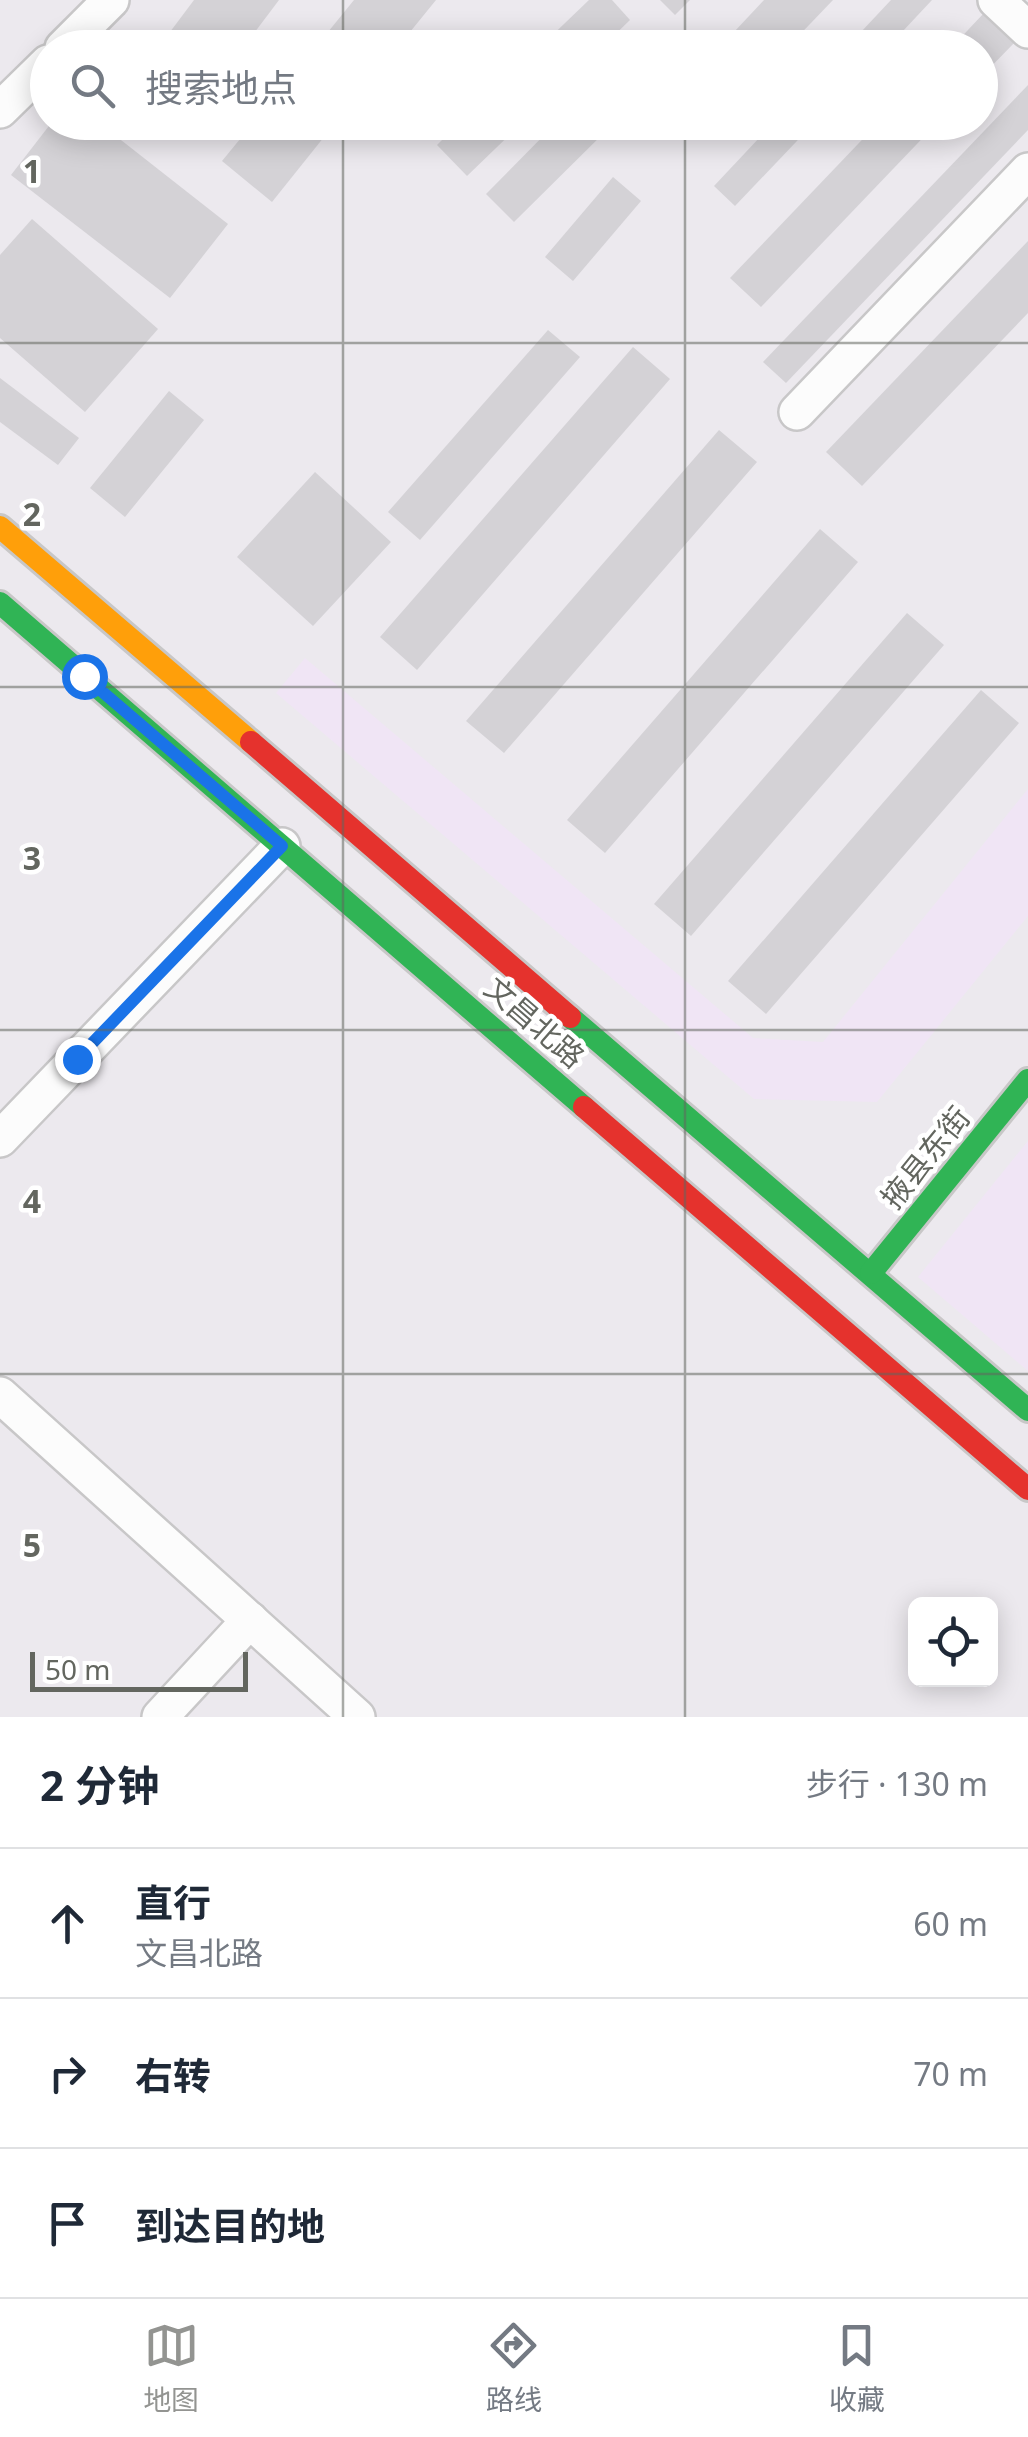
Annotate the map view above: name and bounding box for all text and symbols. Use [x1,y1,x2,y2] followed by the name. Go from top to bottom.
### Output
[30,30,998,140] search box
[65,58,120,113] icon: search
[145,61,297,113] text: 搜索地点
[23,149,41,192] text: 1
[23,492,41,535] text: 2
[62,654,108,700] route start
[23,836,41,879] text: 3
[476,967,594,1077] street label: 文昌北路
[55,1037,101,1083] route end
[871,1098,979,1217] street label: 掖县东街
[23,1179,41,1222] text: 4
[23,1523,41,1566] text: 5
[908,1597,998,1687] map controls
[908,1597,998,1687] button: locate
[30,1647,248,1692] scale bar
[45,1650,111,1688] text: 50 m
[40,1756,159,1813] text: 2 分钟
[806,1762,988,1805] text: 步行 · 130 m
[135,1876,211,1928] text: 直行
[40,1896,95,1951] icon: ahead
[913,1902,988,1945] text: 60 m
[135,1931,263,1974] text: 文昌北路
[40,2046,95,2101] icon: right
[135,2049,211,2101] text: 右转
[913,2052,988,2095] text: 70 m
[40,2196,95,2251] icon: arrive
[135,2199,325,2251] text: 到达目的地
[143,2318,199,2418] tab: 地图
[486,2318,542,2418] tab: 路线
[829,2318,885,2418] tab: 收藏

